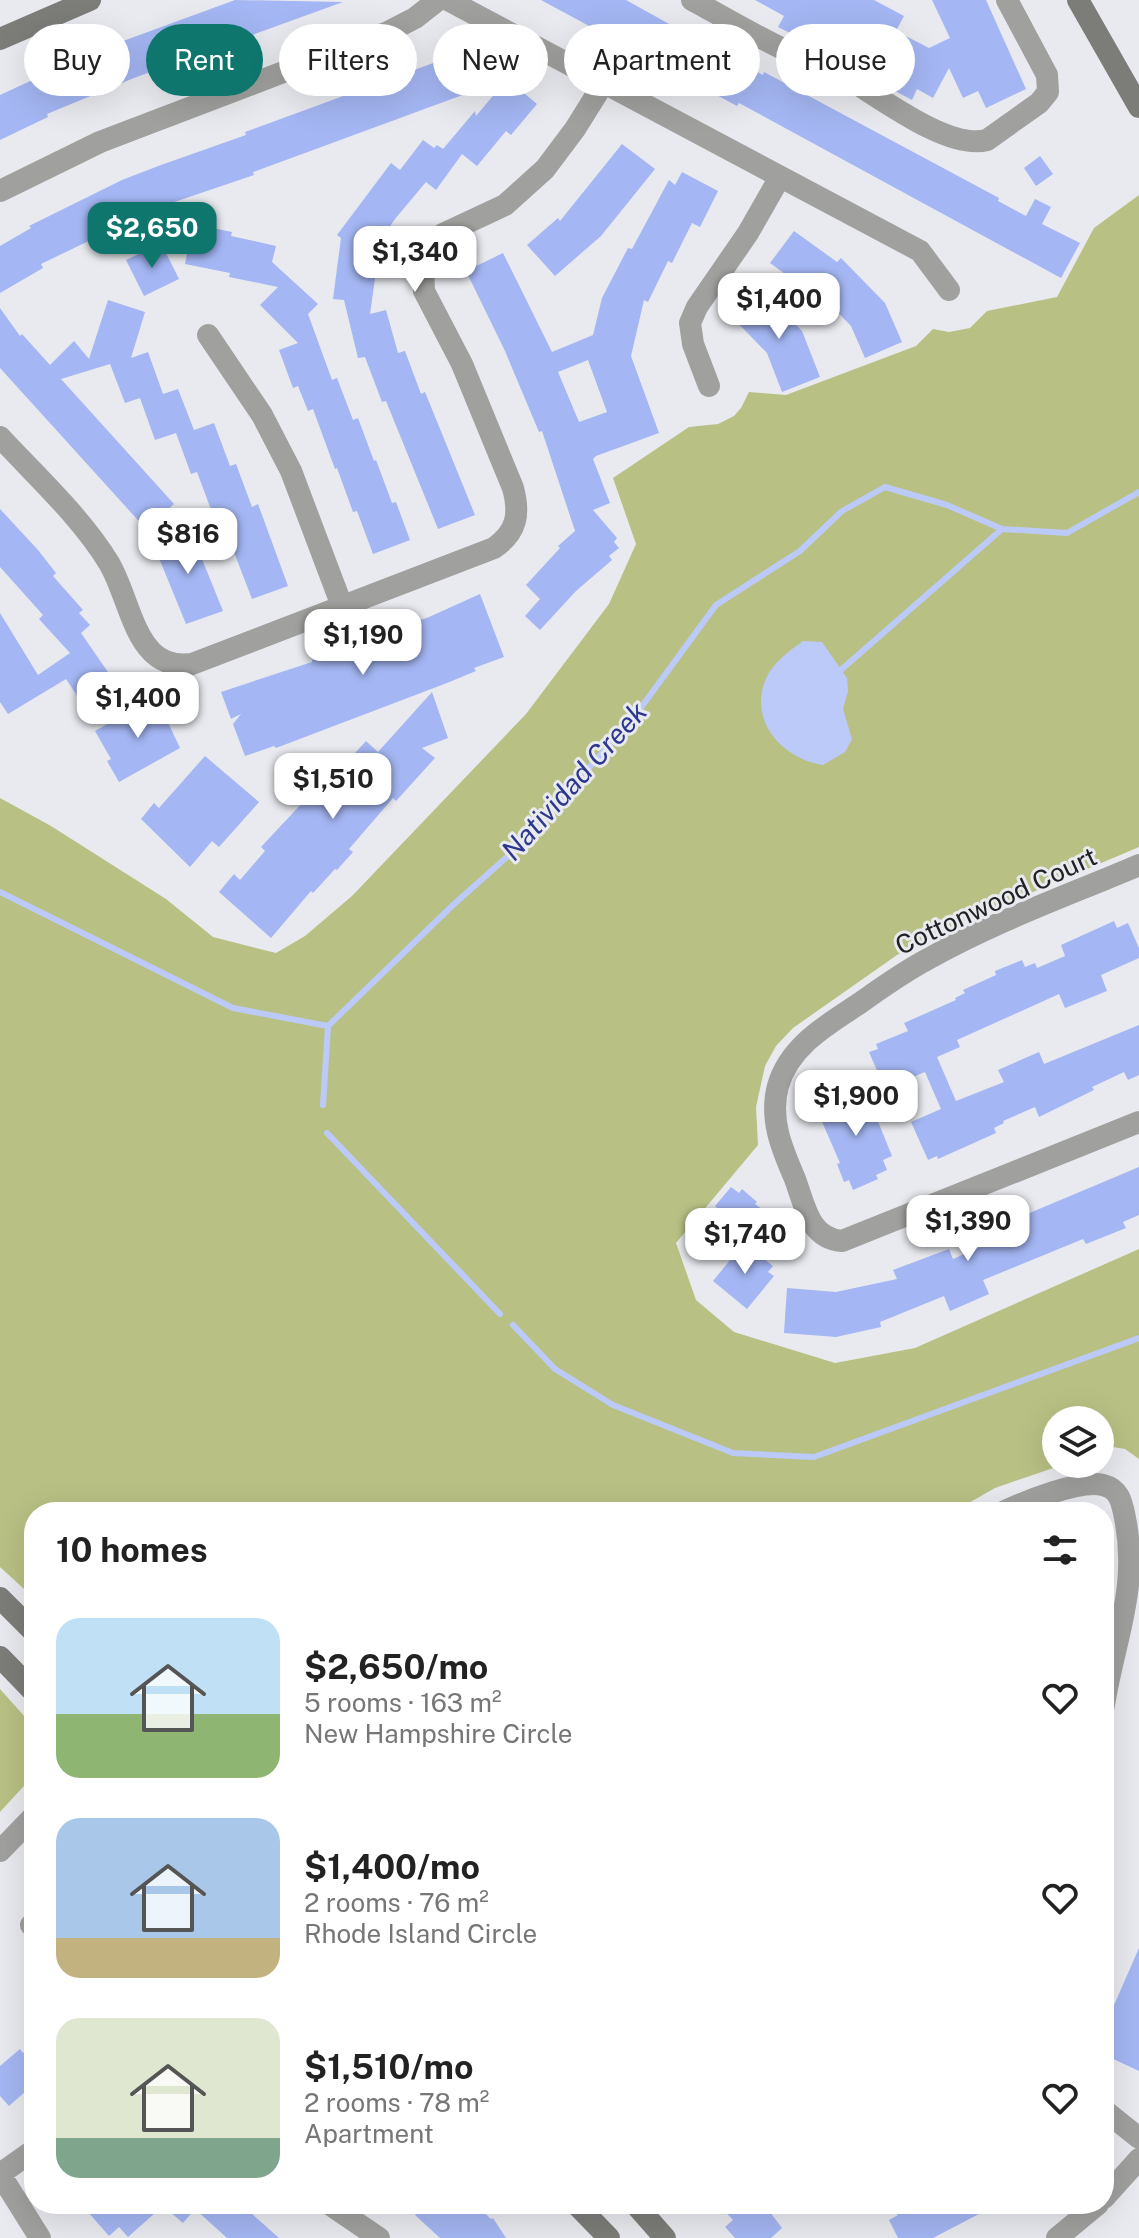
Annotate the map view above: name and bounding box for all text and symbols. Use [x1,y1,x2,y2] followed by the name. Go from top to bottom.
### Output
[24,24,130,96] chip: Buy
[146,24,263,96] chip: Rent
[279,24,417,96] chip: Filters
[433,24,548,96] chip: New
[564,24,760,96] chip: Apartment
[776,24,915,96] chip: House
[87,202,217,270] pin: $2,650
[106,212,198,243] text: $2,650
[350,226,480,294] pin: $1,340
[371,236,459,267] text: $1,340
[714,273,844,341] pin: $1,400
[736,283,822,314] text: $1,400
[141,508,235,576] pin: $816
[156,518,220,549] text: $816
[298,609,428,677] pin: $1,190
[323,619,403,650] text: $1,190
[73,672,203,740] pin: $1,400
[95,682,181,713] text: $1,400
[494,695,653,866] water label: Natividad Creek
[268,753,398,821] pin: $1,510
[292,763,374,794] text: $1,510
[890,840,1101,961] street label: Cottonwood Court
[791,1070,921,1138] pin: $1,900
[813,1080,899,1111] text: $1,900
[903,1195,1033,1263] pin: $1,390
[924,1205,1012,1236] text: $1,390
[680,1208,810,1276] pin: $1,740
[703,1218,787,1249] text: $1,740
[1042,1406,1114,1478] map controls
[1042,1406,1114,1478] button: layers
[1038,1528,1082,1572] icon: filters
[56,1530,208,1570] text: 10 homes
[304,1647,488,1687] text: $2,650/mo
[120,1650,216,1746] icon: home
[1038,1676,1082,1720] icon: heart
[304,1687,502,1718] text: 5 rooms · 163 m²
[304,1718,573,1749] text: New Hampshire Circle
[304,1847,480,1887] text: $1,400/mo
[120,1850,216,1946] icon: home
[1038,1876,1082,1920] icon: heart
[304,1887,489,1918] text: 2 rooms · 76 m²
[304,1918,537,1949] text: Rhode Island Circle
[304,2047,474,2087] text: $1,510/mo
[120,2050,216,2146] icon: home
[1038,2076,1082,2120] icon: heart
[304,2087,489,2118] text: 2 rooms · 78 m²
[304,2118,434,2149] text: Apartment

